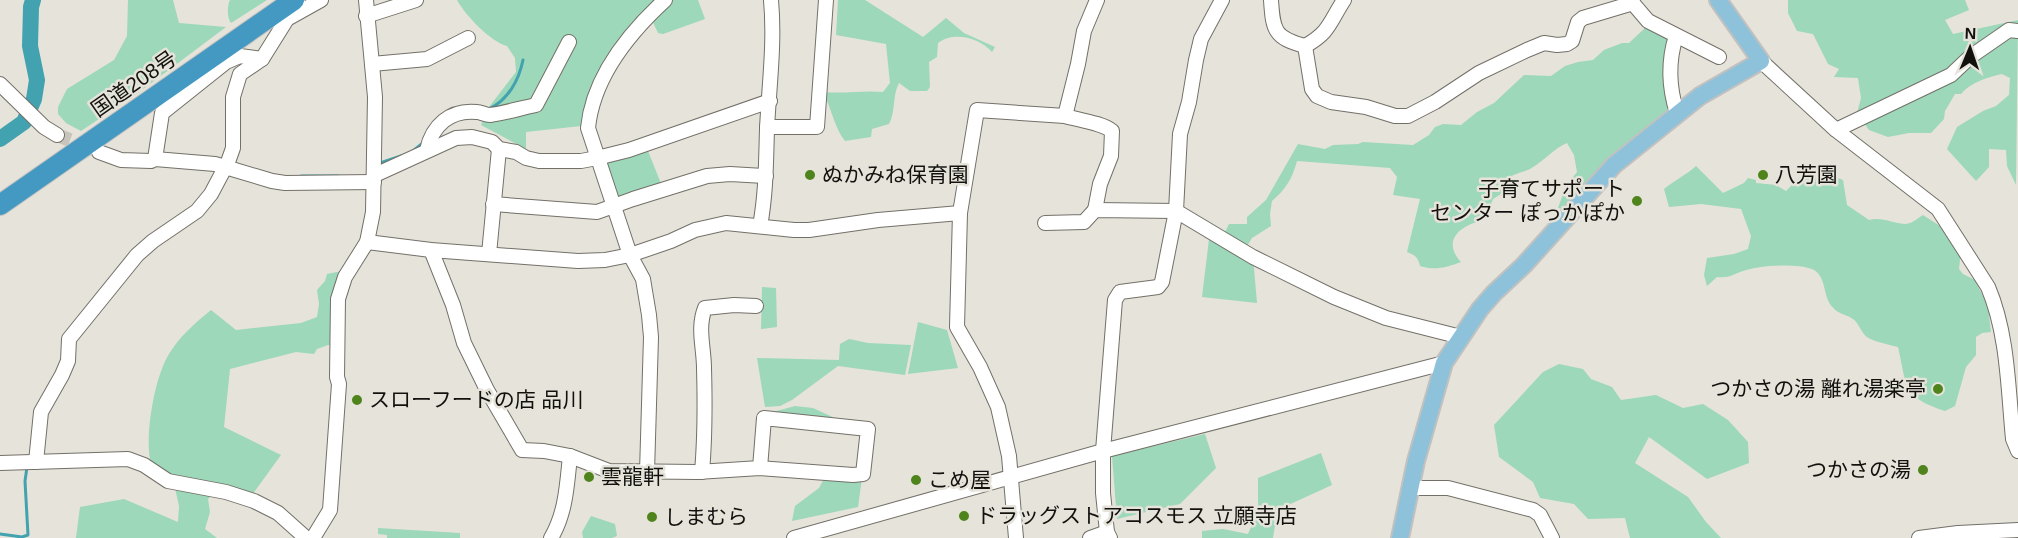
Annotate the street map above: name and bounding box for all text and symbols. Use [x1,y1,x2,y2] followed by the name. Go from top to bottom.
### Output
[1940,18,2000,78] north arrow
[1964,25,1977,42] text: N
[87,46,180,121] street label: 国道208号
[822,163,969,186] place label: ぬかみね保育園
[1775,163,1838,186] place label: 八芳園
[803,168,817,182] marker: ぬかみね保育園
[1756,168,1770,182] marker: 八芳園
[1430,177,1625,224] place label: 子育てサポート センター ぽっかぽか
[1630,194,1644,208] marker: 子育てサポート センター ぽっかぽか
[1710,377,1926,400] place label: つかさの湯 離れ湯楽亭
[1931,382,1945,396] marker: つかさの湯 離れ湯楽亭
[369,388,584,411] place label: スローフードの店 品川
[350,393,364,407] marker: スローフードの店 品川
[1806,458,1911,481] place label: つかさの湯
[1916,463,1930,477] marker: つかさの湯
[601,465,664,488] place label: 雲龍軒
[928,468,991,491] place label: こめ屋
[582,470,596,484] marker: 雲龍軒
[909,473,923,487] marker: こめ屋
[976,504,1297,527] place label: ドラッグストアコスモス 立願寺店
[664,505,748,528] place label: しまむら
[957,509,971,523] marker: ドラッグストアコスモス 立願寺店
[645,510,659,524] marker: しまむら

